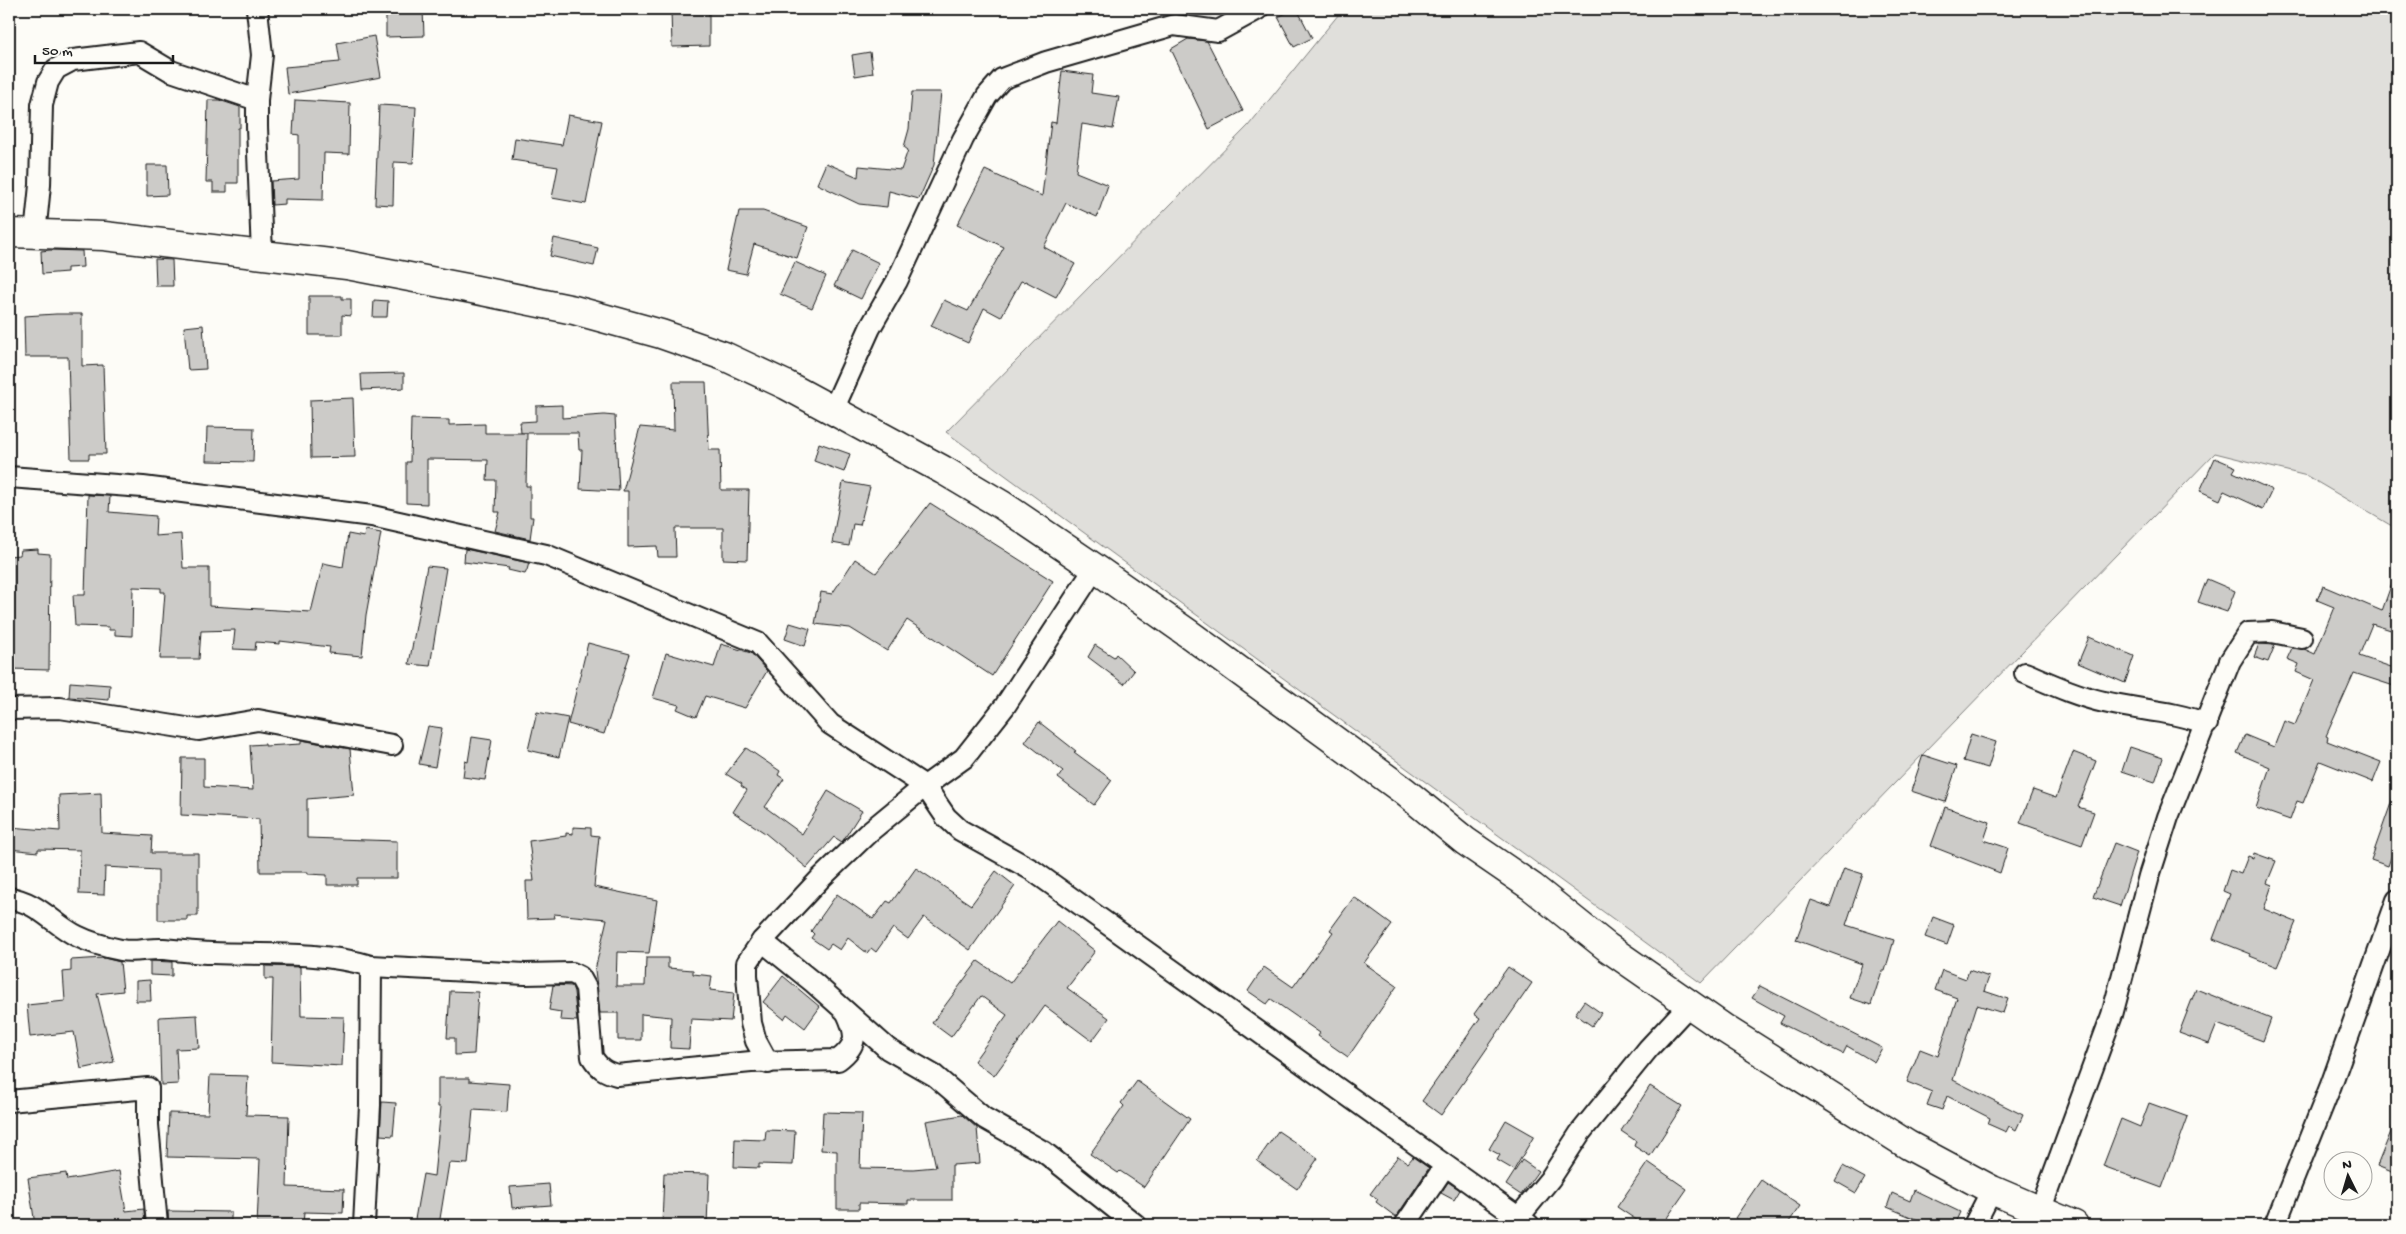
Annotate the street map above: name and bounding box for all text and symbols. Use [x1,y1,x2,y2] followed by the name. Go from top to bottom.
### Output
[35,32,172,64] scale bar
[42,43,73,61] text: 50 m
[2324,1152,2374,1202] north arrow
[2342,1157,2352,1174] text: N

